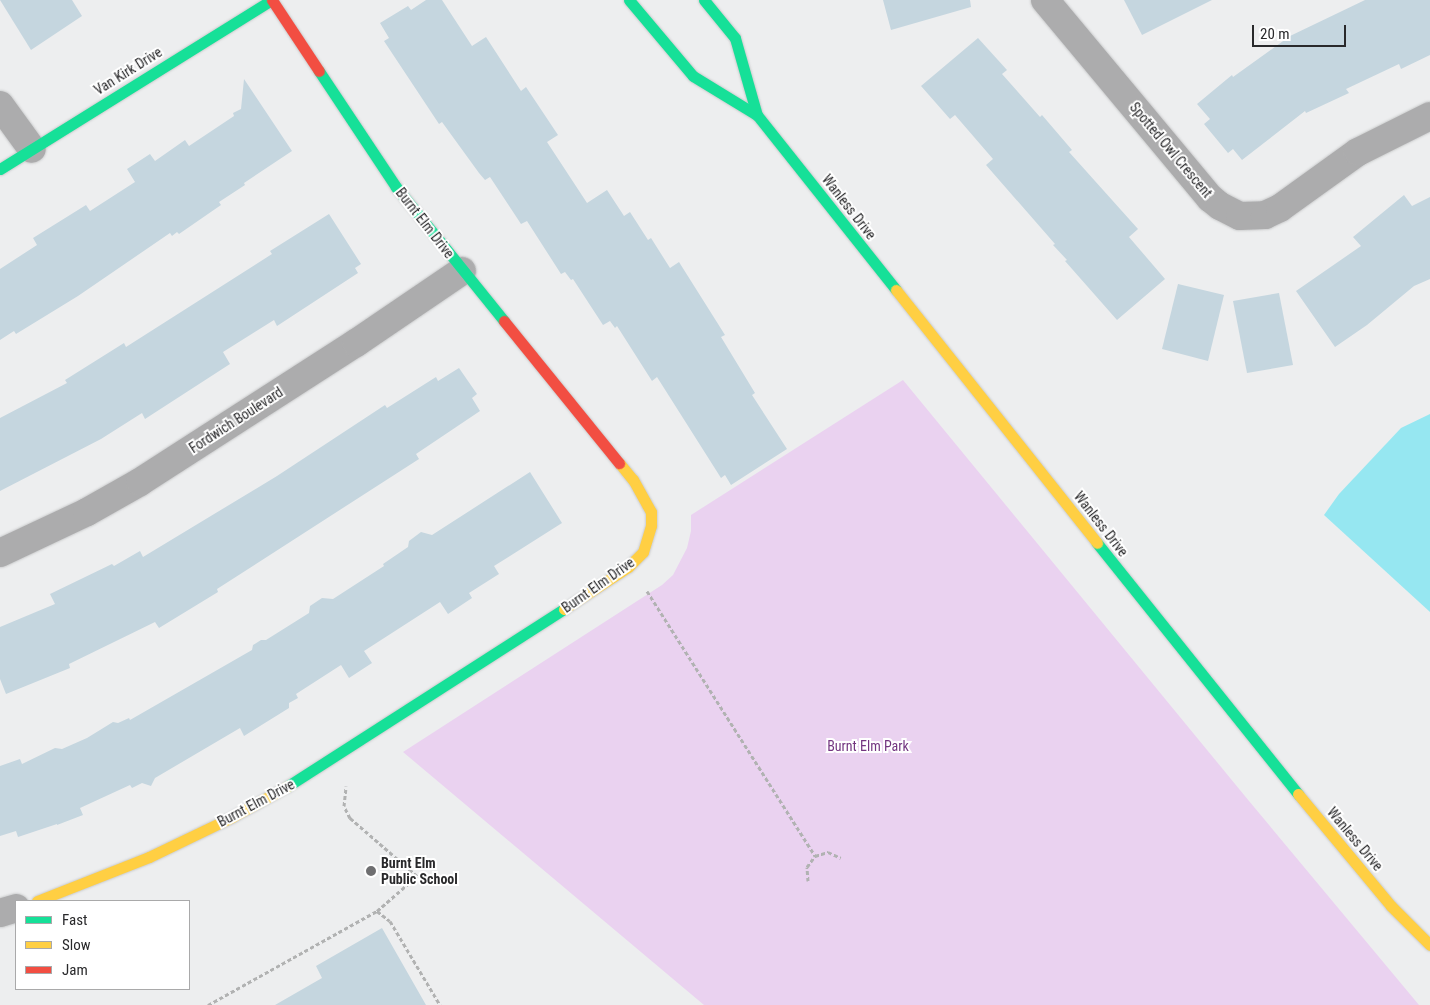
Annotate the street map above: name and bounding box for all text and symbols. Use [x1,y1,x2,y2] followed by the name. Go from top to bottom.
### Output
[1255,15,1349,47] scale bar
[1260,25,1290,43] text: 20 m
[91,44,165,98] street label: Van Kirk Drive
[1126,99,1216,201] street label: Spotted Owl Crescent
[818,171,880,243] street label: Wanless Drive
[392,184,458,262] street label: Burnt Elm Drive
[186,383,286,457] street label: Fordwich Boulevard
[1070,488,1132,560] street label: Wanless Drive
[559,554,637,616] street label: Burnt Elm Drive
[827,738,909,754] park label: Burnt Elm Park
[215,776,297,830] street label: Burnt Elm Drive
[1324,804,1386,874] street label: Wanless Drive
[381,855,458,888] place label: Burnt Elm Public School
[365,865,377,877] marker: Burnt Elm Public School
[15,900,190,990] legend
[62,911,87,929] text: Fast
[62,936,91,954] text: Slow
[62,961,88,979] text: Jam

